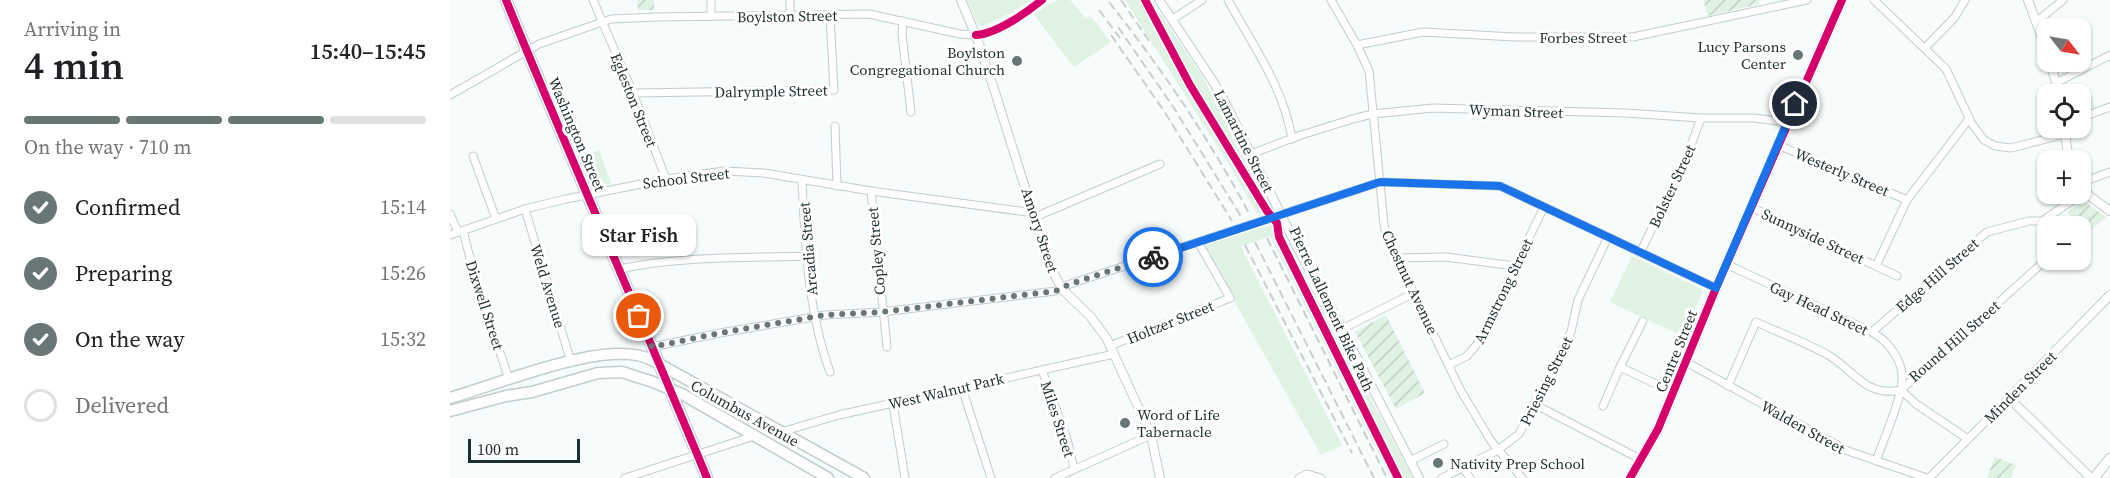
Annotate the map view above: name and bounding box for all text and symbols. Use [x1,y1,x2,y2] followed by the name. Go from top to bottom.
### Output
[737,5,837,27] street label: Boylston Street
[24,15,121,43] text: Arriving in
[2037,18,2091,72] north arrow
[2037,18,2091,270] map controls
[1539,27,1627,48] street label: Forbes Street
[310,36,426,66] text: 15:40–15:45
[1697,36,1787,74] place label: Lucy Parsons Center
[24,39,124,92] text: 4 min
[850,42,1005,80] place label: Boylston Congregational Church
[1791,48,1805,62] marker: Lucy Parsons Center
[606,50,662,150] street label: Egleston Street
[1010,54,1024,68] marker: Boylston Congregational Church
[543,74,611,194] street label: Washington Street
[1769,78,1820,129] pin
[714,80,828,102] street label: Dalrymple Street
[2037,84,2091,138] button: locate
[1209,86,1279,196] street label: Lamartine Street
[1778,87,1811,120] icon: home
[1469,99,1563,123] street label: Wyman Street
[24,133,191,161] text: On the way · 710 m
[1644,141,1701,231] street label: Bolster Street
[1792,143,1892,201] street label: Westerly Street
[2037,150,2091,204] button: +
[642,162,731,194] street label: School Street
[1016,185,1064,275] street label: Amory Street
[24,191,57,224] icon: check
[75,192,180,222] text: Confirmed
[380,193,426,221] text: 15:14
[793,201,823,297] street label: Arcadia Street
[1758,203,1868,269] street label: Sunnyside Street
[862,206,890,296] street label: Copley Street
[582,214,696,256] callout: Star Fish
[2037,216,2091,270] button: −
[600,221,678,249] text: Star Fish
[1284,223,1380,395] street label: Pierre Lallement Bike Path
[1377,226,1444,338] street label: Chestnut Avenue
[1123,227,1183,287] courier
[1891,233,1983,317] street label: Edge Hill Street
[1468,235,1538,347] street label: Armstrong Street
[1137,241,1170,274] icon: bike
[525,242,571,331] street label: Weld Avenue
[24,257,57,290] icon: check
[75,258,172,288] text: Preparing
[461,258,509,353] street label: Dixwell Street
[380,259,426,287] text: 15:26
[1766,276,1872,340] street label: Gay Head Street
[613,290,664,341] pin
[1123,295,1217,349] street label: Holtzer Street
[1904,295,2004,387] street label: Round Hill Street
[622,299,655,332] icon: bag
[1650,307,1702,395] street label: Centre Street
[24,323,57,356] icon: check
[75,324,184,354] text: On the way
[380,325,426,353] text: 15:32
[1515,333,1577,429] street label: Priesing Street
[1979,346,2061,428] street label: Minden Street
[886,367,1007,414] street label: West Walnut Park
[687,375,803,452] street label: Columbus Avenue
[1036,378,1080,460] street label: Miles Street
[75,390,169,420] text: Delivered
[1757,395,1849,459] street label: Walden Street
[1137,404,1220,442] place label: Word of Life Tabernacle
[1118,416,1132,430] marker: Word of Life Tabernacle
[468,436,580,464] scale bar
[477,438,519,460] text: 100 m
[1450,453,1585,474] place label: Nativity Prep School
[1431,456,1445,470] marker: Nativity Prep School

